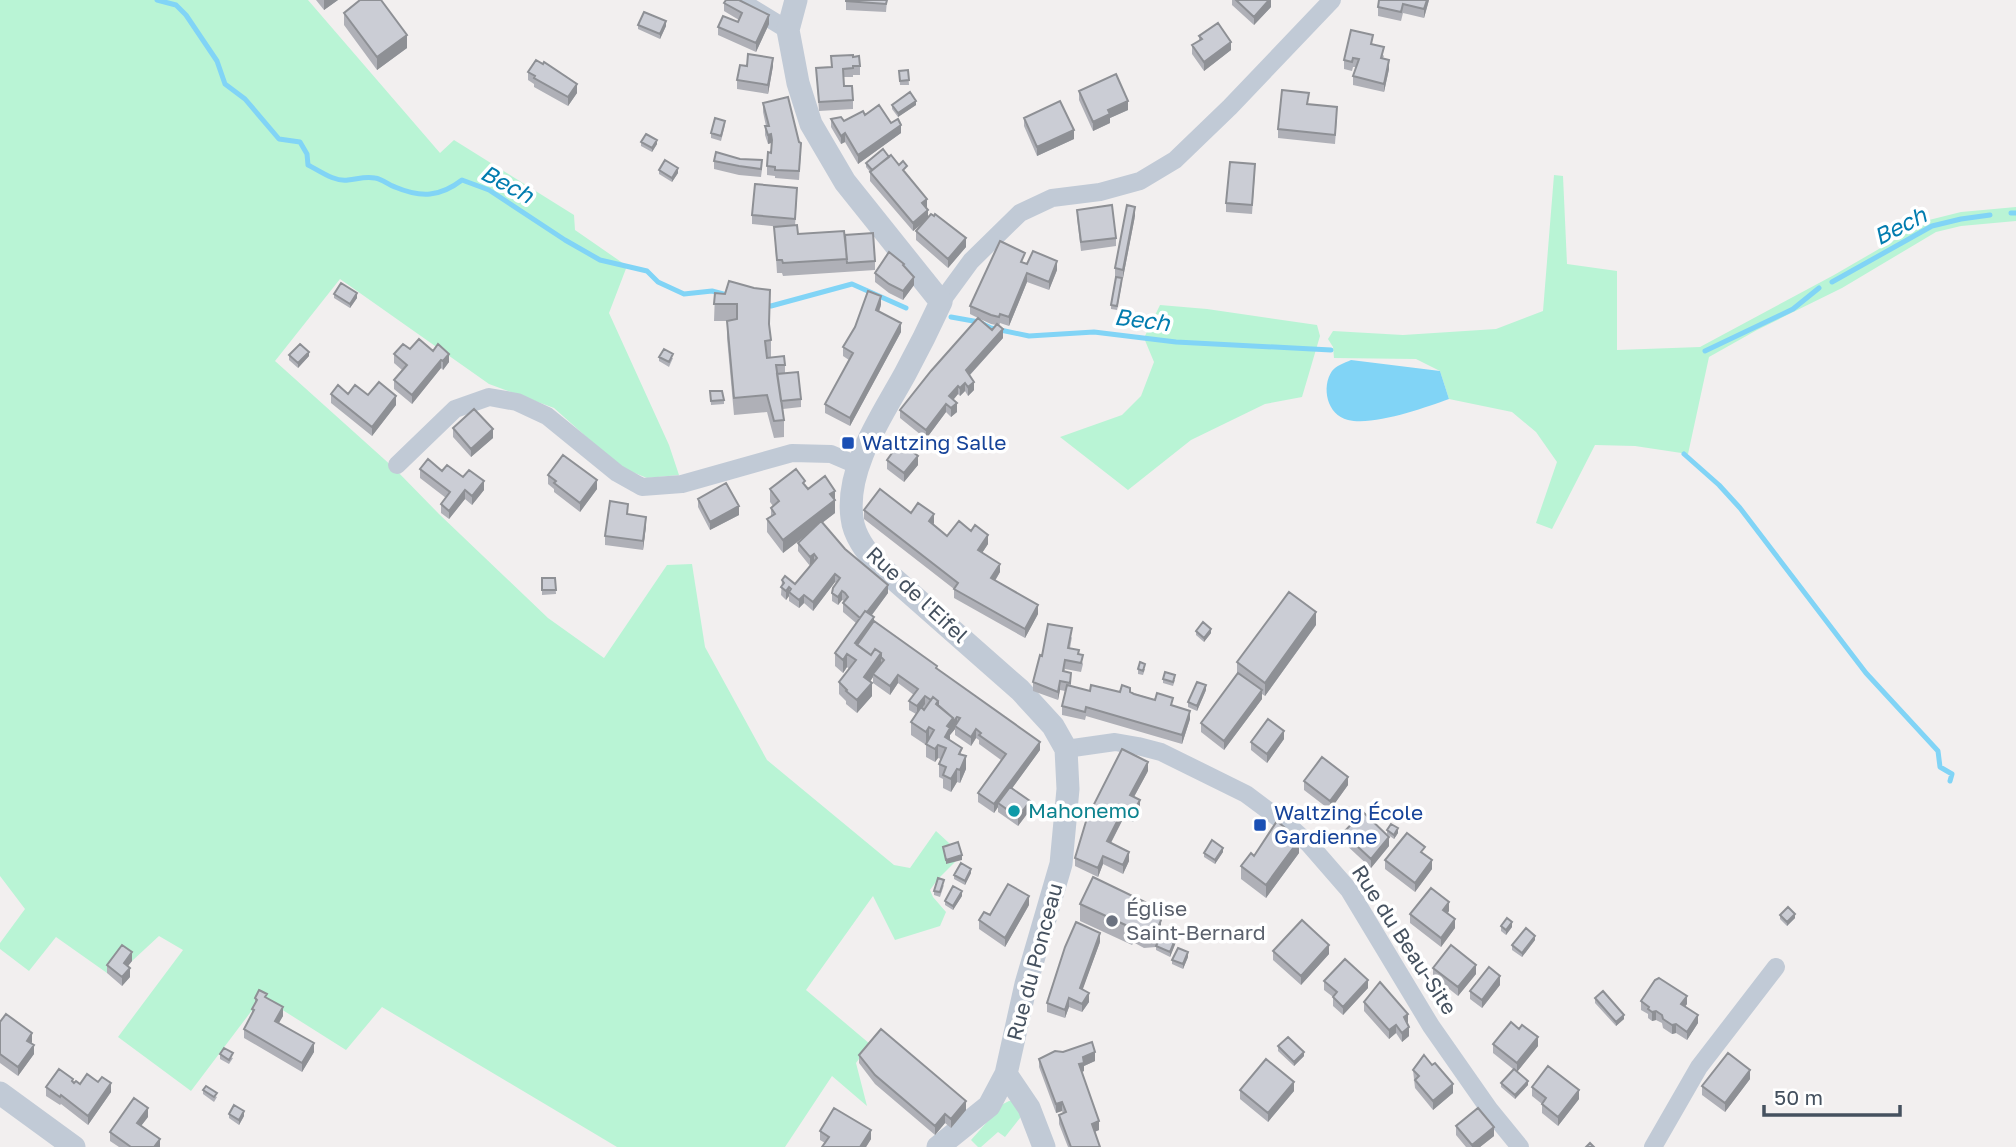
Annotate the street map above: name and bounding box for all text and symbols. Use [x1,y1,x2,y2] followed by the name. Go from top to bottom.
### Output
[476,158,539,209] water label: Bech
[1868,200,1931,250] water label: Bech
[1113,302,1172,336] water label: Bech
[862,429,1006,455] place label: Waltzing Salle
[840,435,856,451] marker: Waltzing Salle
[861,541,974,648] street label: Rue de l'Eifel
[1028,797,1140,823] place label: Mahonemo
[1274,799,1423,849] place label: Waltzing École Gardienne
[1006,803,1022,819] marker: Mahonemo
[1252,817,1268,833] marker: Waltzing École Gardienne
[1347,860,1463,1019] street label: Rue du Beau-Site
[1000,880,1068,1043] street label: Rue du Ponceau
[1126,895,1266,945] place label: Église Saint-Bernard
[1104,913,1120,929] marker: Église Saint-Bernard
[1764,1074,1900,1118] scale bar
[1774,1084,1823,1110] text: 50 m

